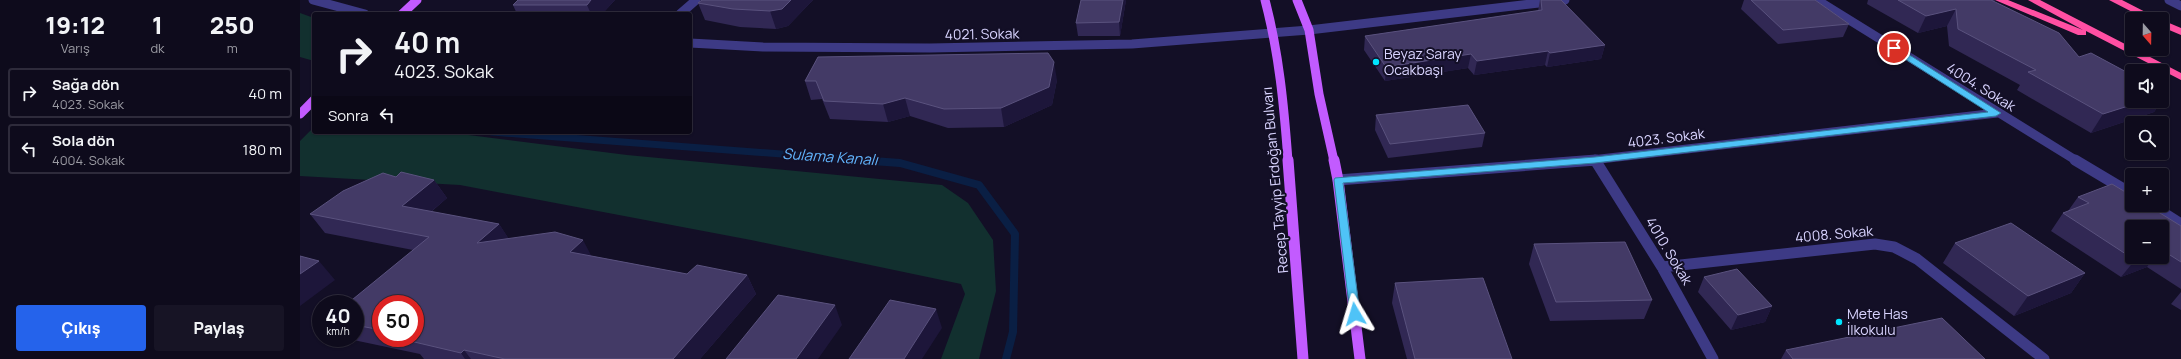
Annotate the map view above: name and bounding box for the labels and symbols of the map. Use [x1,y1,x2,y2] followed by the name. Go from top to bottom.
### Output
[2125,12,2169,56] north arrow
[945,23,1021,44] street label: 4021. Sokak
[1877,31,1911,65] pin
[1384,44,1462,79] place label: Beyaz Saray Ocakbaşı
[1371,57,1381,67] marker: Beyaz Saray Ocakbaşı
[1943,58,2020,116] street label: 4004. Sokak
[1257,86,1292,274] street label: Recep Tayyip Erdoğan Bulvarı
[1626,123,1707,152] street label: 4023. Sokak
[782,143,880,170] water label: Sulama Kanalı
[1642,213,1698,289] street label: 4010. Sokak
[1794,221,1875,246] street label: 4008. Sokak
[1334,293,1376,335] position arrow
[372,295,424,347] speed limit sign: 50
[1847,304,1908,339] place label: Mete Has İlkokulu
[1834,317,1844,327] marker: Mete Has İlkokulu

